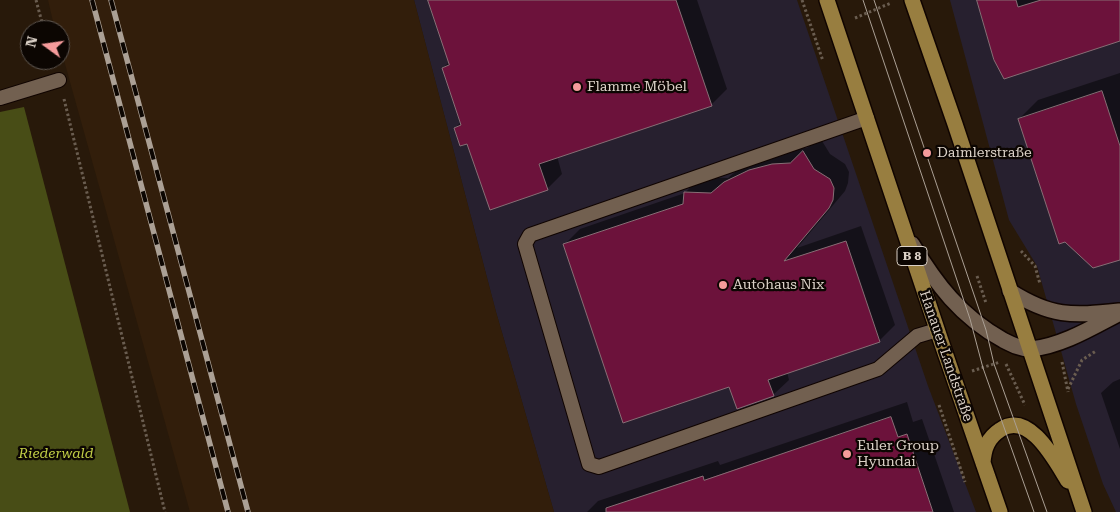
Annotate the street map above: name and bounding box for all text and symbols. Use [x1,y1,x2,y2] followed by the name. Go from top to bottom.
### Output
[20,20,70,70] north arrow
[22,34,40,49] text: N
[587,79,687,95] place label: Flamme Möbel
[571,81,583,93] marker: Flamme Möbel
[937,145,1032,161] place label: Daimlerstraße
[921,147,933,159] marker: Daimlerstraße
[897,247,927,266] road number: B 8
[733,277,824,293] place label: Autohaus Nix
[717,279,729,291] marker: Autohaus Nix
[916,288,976,424] street label: Hanauer Landstraße
[857,438,939,471] place label: Euler Group Hyundai
[18,446,94,462] park label: Riederwald
[841,448,853,460] marker: Euler Group Hyundai

